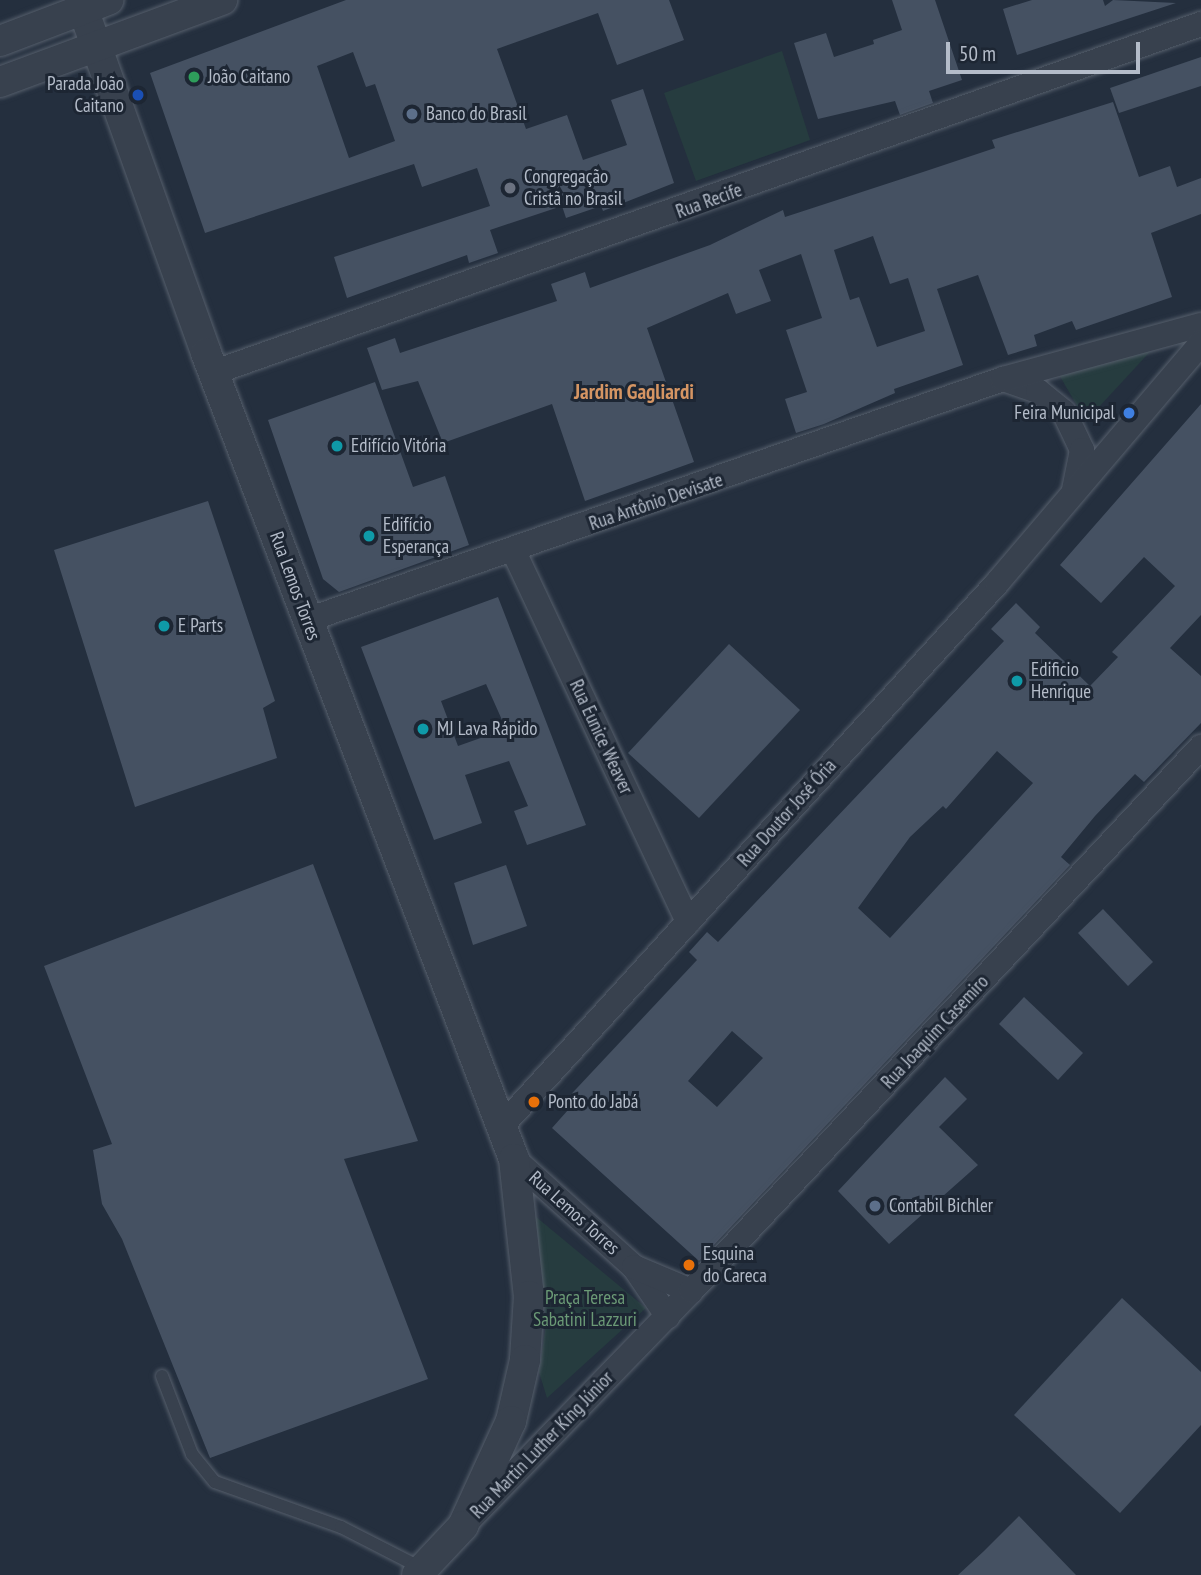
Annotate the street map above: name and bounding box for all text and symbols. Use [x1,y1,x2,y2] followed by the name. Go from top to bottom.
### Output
[949,28,1143,72] scale bar
[959,40,996,67] text: 50 m
[208,66,290,88] place label: João Caitano
[186,69,202,85] marker: João Caitano
[47,73,124,117] place label: Parada João Caitano
[130,87,146,103] marker: Parada João Caitano
[426,103,527,125] place label: Banco do Brasil
[404,106,420,122] marker: Banco do Brasil
[524,166,622,210] place label: Congregação Cristã no Brasil
[673,179,745,223] street label: Rua Recife
[502,180,518,196] marker: Congregação Cristã no Brasil
[574,379,694,405] district label: Jardim Gagliardi
[1014,402,1115,424] place label: Feira Municipal
[1121,405,1137,421] marker: Feira Municipal
[351,435,447,457] place label: Edifício Vitória
[329,438,345,454] marker: Edifício Vitória
[586,468,726,536] street label: Rua Antônio Devisate
[383,514,449,558] place label: Edifício Esperança
[265,528,325,644] street label: Rua Lemos Torres
[361,528,377,544] marker: Edifício Esperança
[178,615,223,637] place label: E Parts
[156,618,172,634] marker: E Parts
[1031,659,1091,703] place label: Edificio Henrique
[1009,673,1025,689] marker: Edificio Henrique
[564,676,638,798] street label: Rua Eunice Weaver
[437,718,537,740] place label: MJ Lava Rápido
[415,721,431,737] marker: MJ Lava Rápido
[733,755,841,871] street label: Rua Doutor José Ória
[877,971,993,1093] street label: Rua Joaquim Casemiro
[548,1091,638,1113] place label: Ponto do Jabá
[526,1094,542,1110] marker: Ponto do Jabá
[524,1166,624,1260] street label: Rua Lemos Torres
[889,1195,993,1217] place label: Contabil Bichler
[867,1198,883,1214] marker: Contabil Bichler
[703,1243,767,1287] place label: Esquina do Careca
[681,1257,697,1273] marker: Esquina do Careca
[533,1287,637,1331] park label: Praça Teresa Sabatini Lazzuri
[466,1367,618,1523] street label: Rua Martin Luther King Júnior

